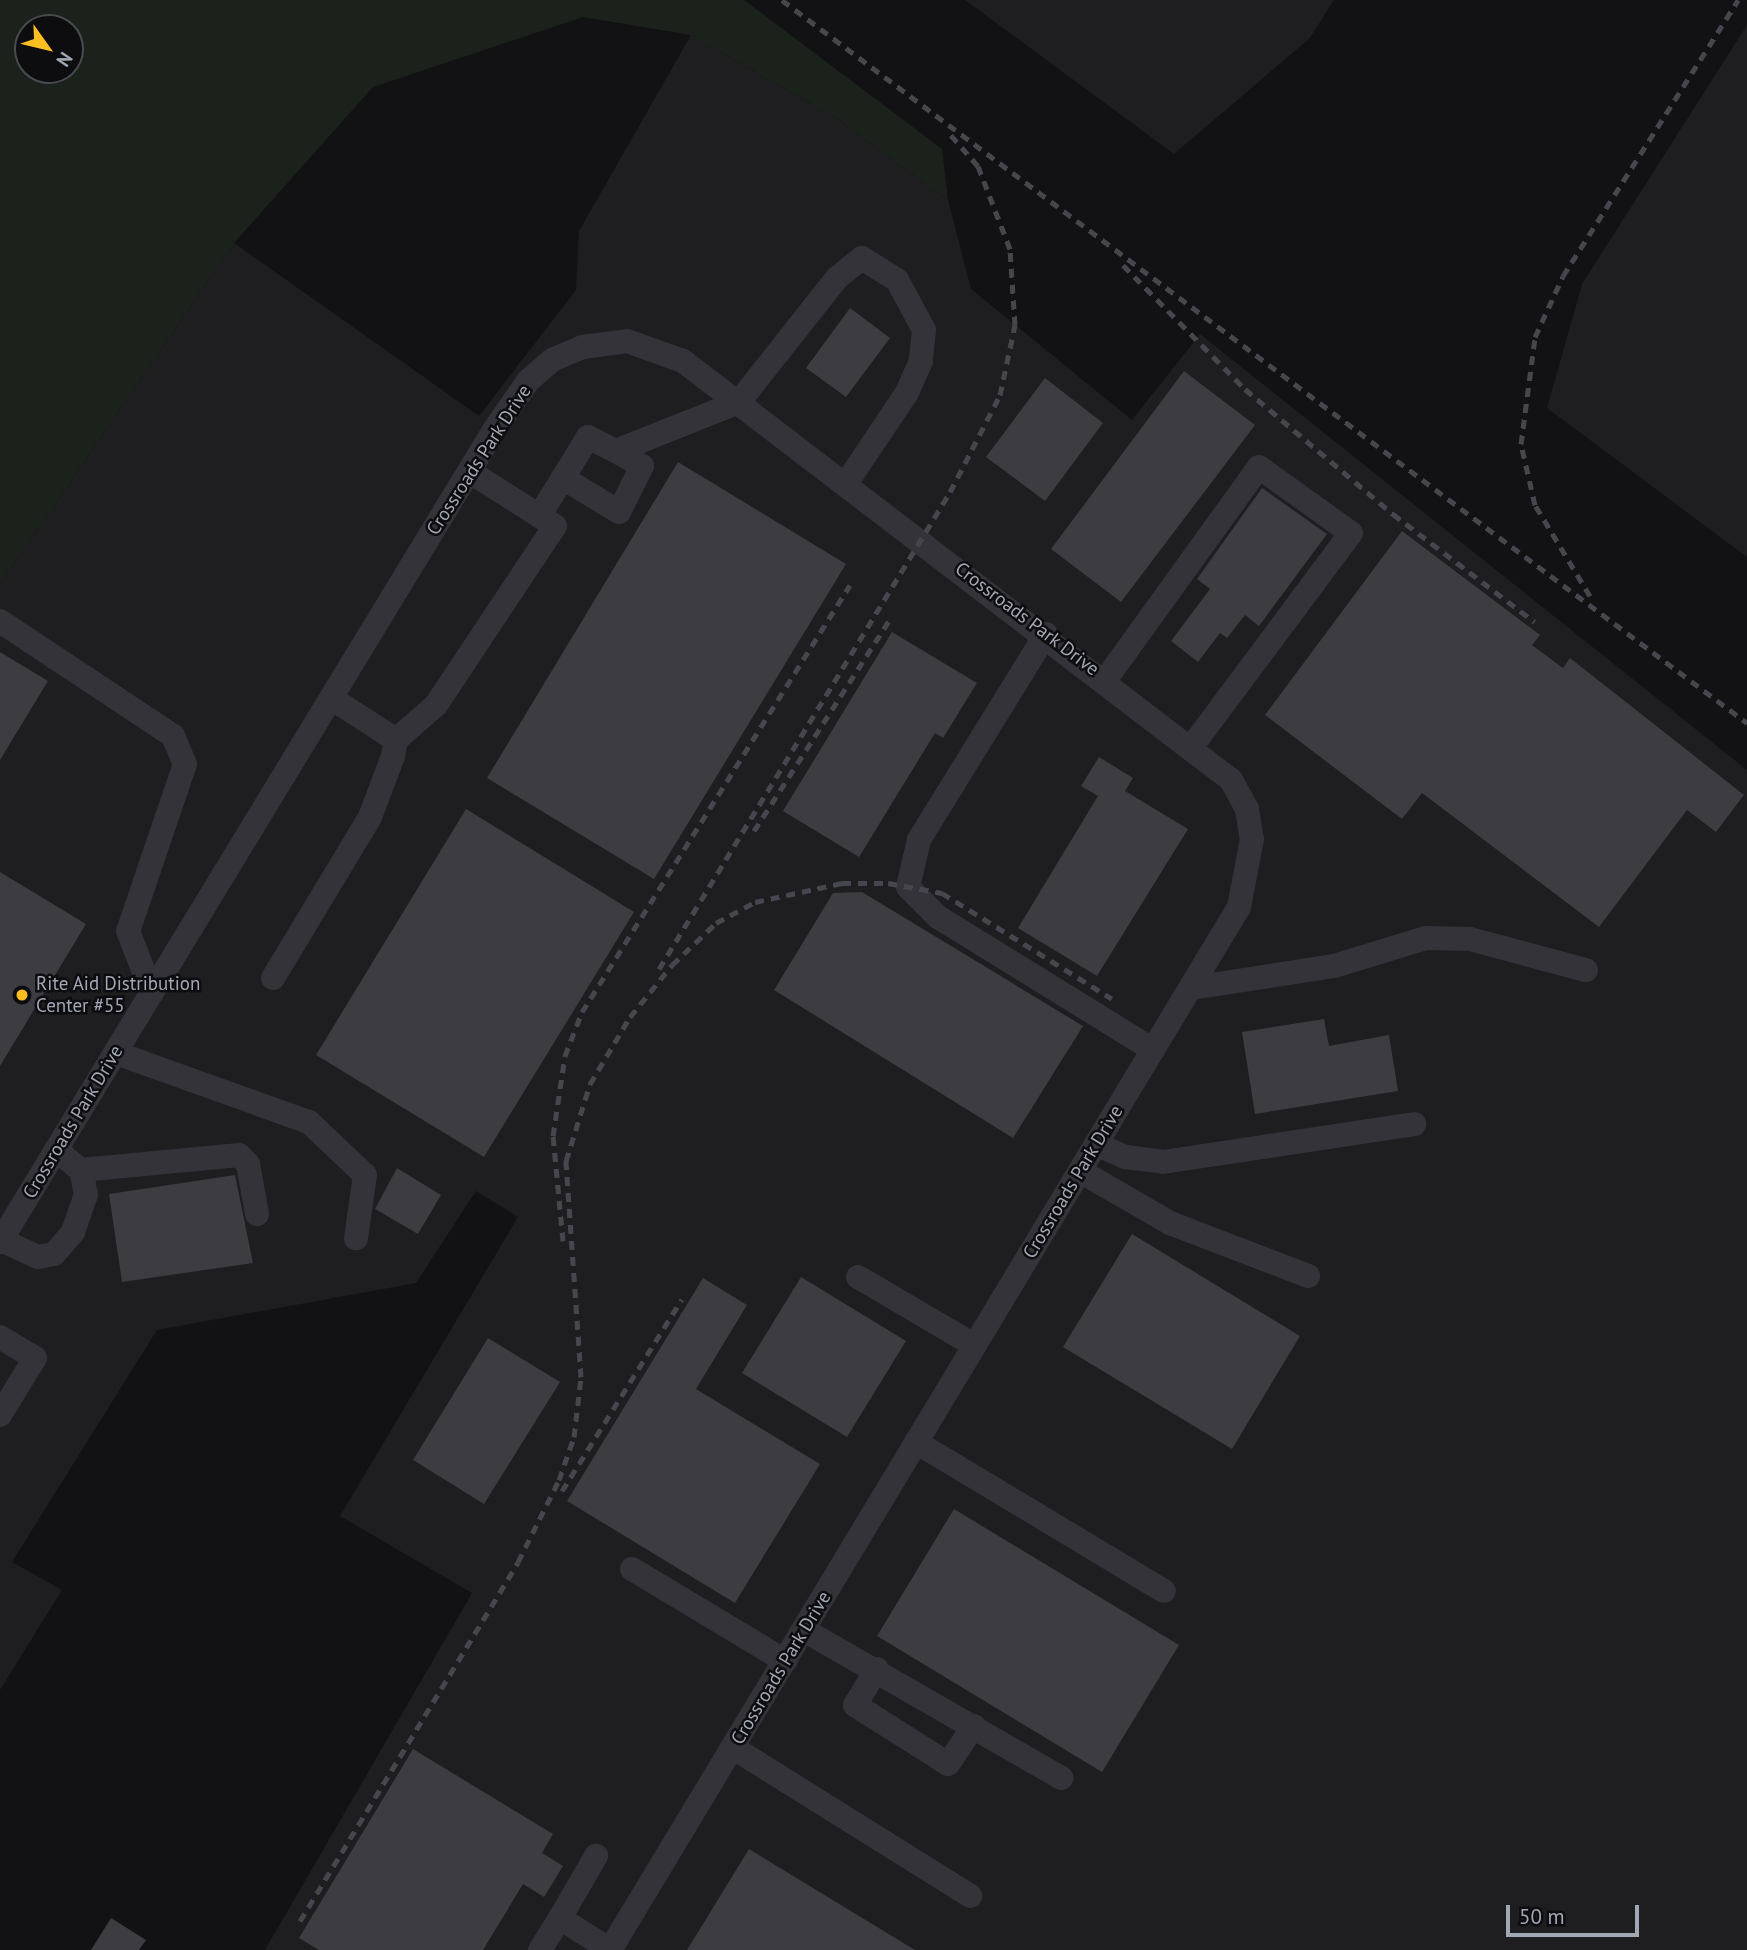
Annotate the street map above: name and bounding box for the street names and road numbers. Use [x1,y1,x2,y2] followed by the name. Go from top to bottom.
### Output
[422,380,536,540] street label: Crossroads Park Drive
[950,557,1104,681] street label: Crossroads Park Drive
[18,1041,128,1203] street label: Crossroads Park Drive
[1018,1101,1128,1263] street label: Crossroads Park Drive
[726,1587,836,1749] street label: Crossroads Park Drive

